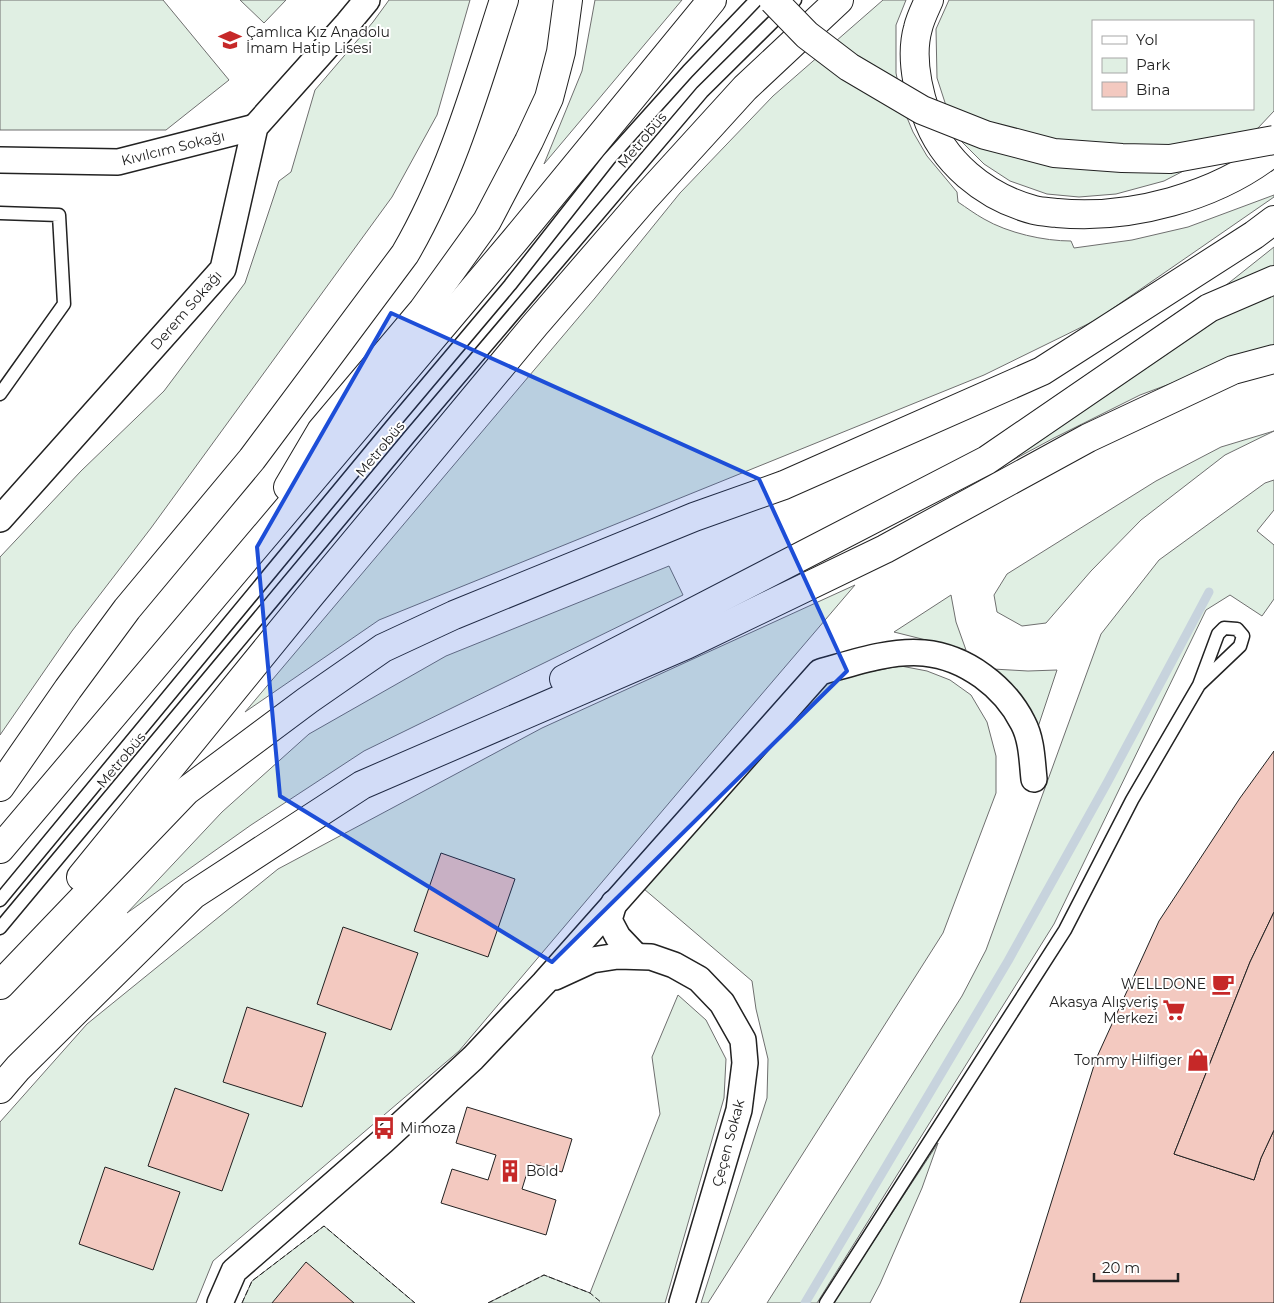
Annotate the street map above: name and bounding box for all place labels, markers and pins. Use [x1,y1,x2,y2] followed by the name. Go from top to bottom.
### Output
[246,23,390,57] place label: Çamlıca Kız Anadolu İmam Hatip Lisesi
[217,27,243,53] school or university icon: Çamlıca Kız Anadolu İmam Hatip Lisesi
[1210,971,1236,997] cafe icon: WELLDONE
[1121,975,1206,993] place label: WELLDONE
[1049,993,1158,1027] place label: Akasya Alışveriş Merkezi
[1161,997,1187,1023] supermarket icon: Akasya Alışveriş Merkezi
[1185,1047,1211,1073] shop icon: Tommy Hilfiger
[1074,1051,1182,1069] place label: Tommy Hilfiger
[371,1115,397,1141] bus stop icon: Mimoza
[400,1119,456,1137] place label: Mimoza
[497,1158,523,1184] building icon: Bold
[526,1162,559,1180] place label: Bold

